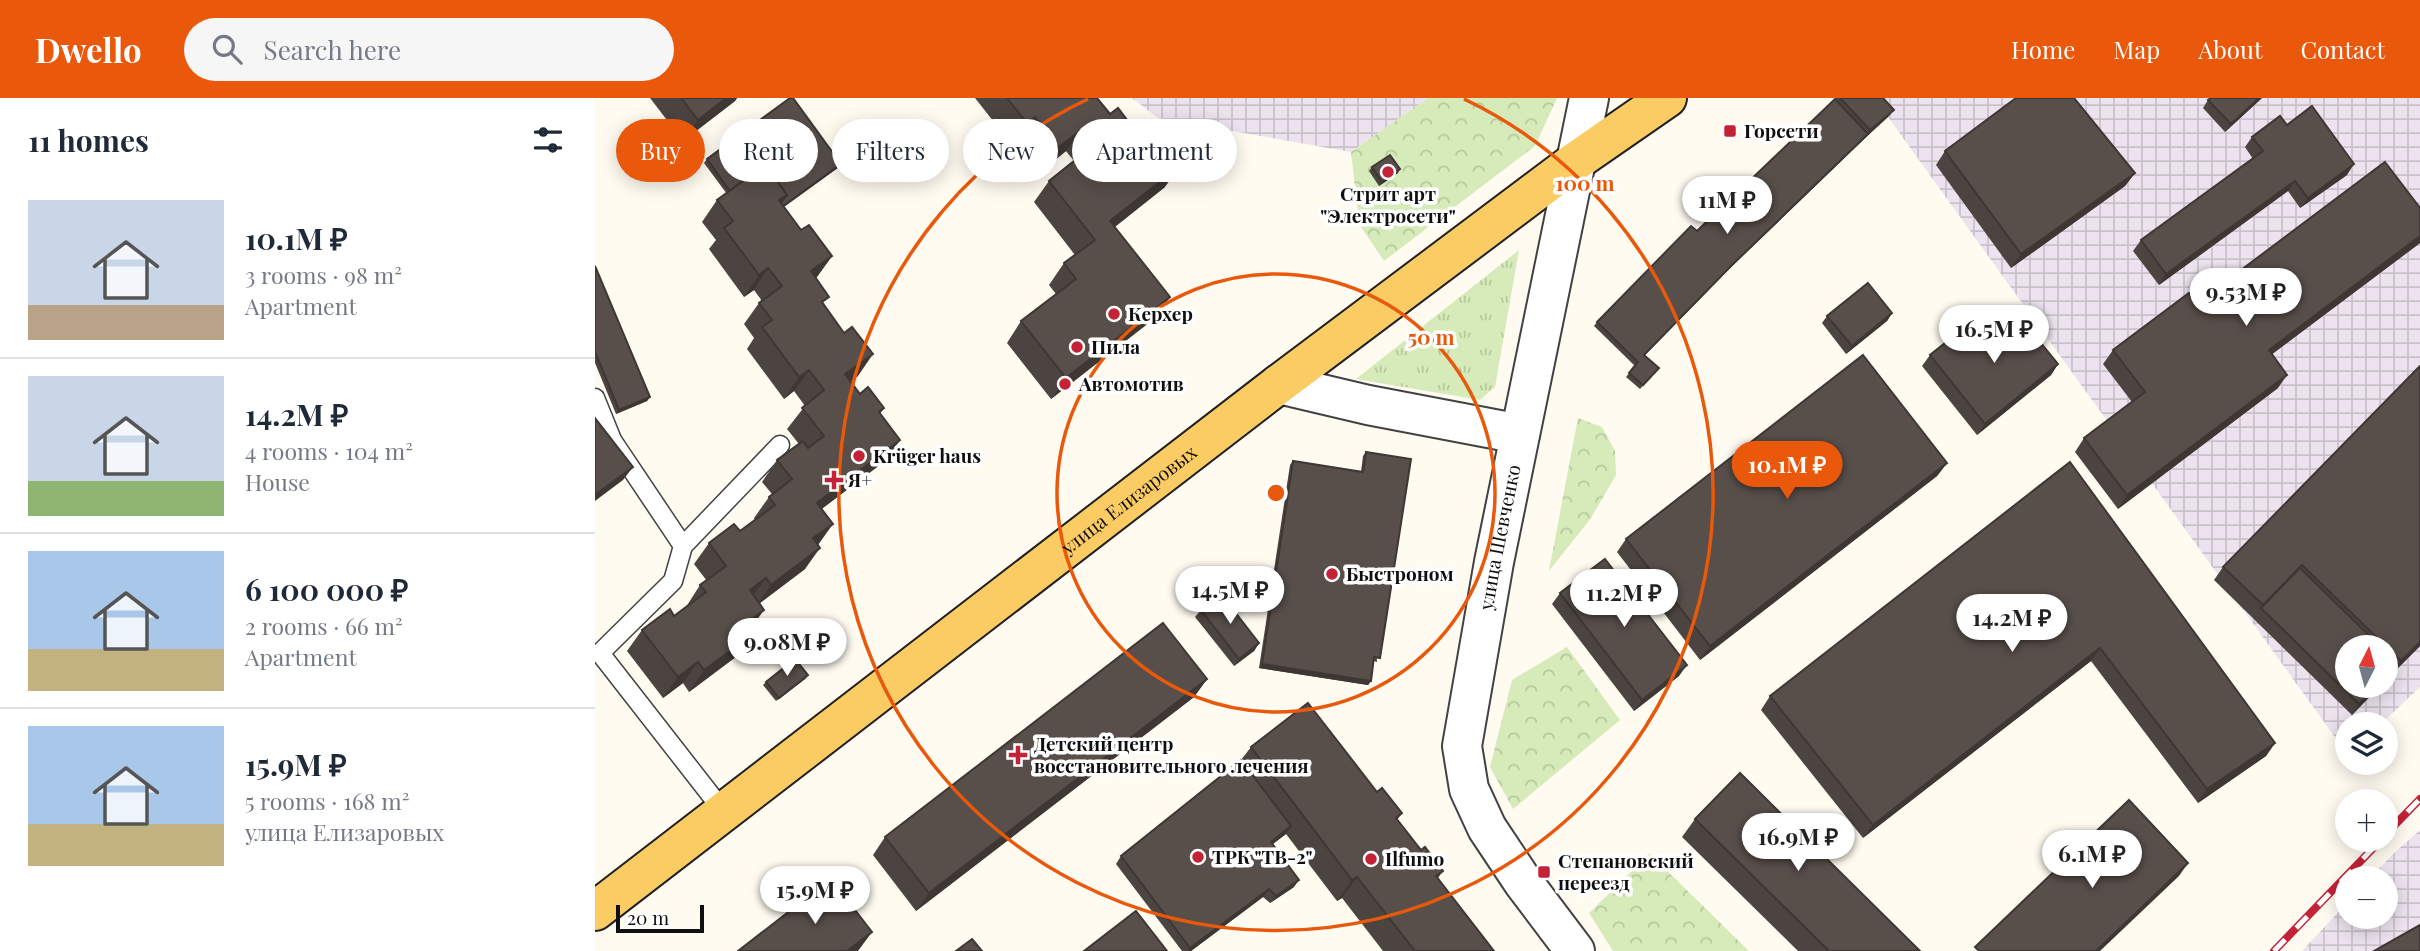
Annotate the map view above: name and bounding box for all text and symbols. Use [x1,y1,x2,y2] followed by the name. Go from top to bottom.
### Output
[184,18,674,81] search box
[35,27,142,71] text: Dwello
[208,30,246,68] icon: search
[264,32,401,67] text: Search here
[2011,33,2075,65] text: Home
[2113,33,2160,65] text: Map
[2198,33,2262,65] text: About
[2300,33,2385,65] text: Contact
[1744,117,1819,143] place label: Горсети
[616,119,705,182] chip: Buy
[719,119,818,182] chip: Rent
[832,119,949,182] chip: Filters
[963,119,1058,182] chip: New
[1072,119,1237,182] chip: Apartment
[28,120,149,160] text: 11 homes
[529,121,567,159] icon: filters
[1722,123,1738,139] marker: Горсети
[1380,164,1396,180] marker: Стрит арт "Электросети"
[1555,168,1615,196] text: 100 m
[1678,176,1776,236] pin: 11M ₽
[1320,180,1456,228] place label: Стрит арт "Электросети"
[1698,183,1756,214] text: 11M ₽
[245,218,348,258] text: 10.1M ₽
[84,228,168,312] icon: home
[245,259,402,290] text: 3 rooms · 98 m²
[2181,268,2311,328] pin: 9.53M ₽
[2206,275,2286,306] text: 9.53M ₽
[245,290,357,321] text: Apartment
[1128,300,1193,326] place label: Керхер
[1106,306,1122,322] marker: Керхер
[1929,306,2059,365] pin: 16.5M ₽
[1955,312,2033,343] text: 16.5M ₽
[1407,322,1455,350] text: 50 m
[1091,333,1140,359] place label: Пила
[1069,339,1085,355] marker: Пила
[1078,370,1184,396] place label: Автомотив
[1057,376,1073,392] marker: Автомотив
[245,394,348,434] text: 14.2M ₽
[84,404,168,488] icon: home
[245,435,413,466] text: 4 rooms · 104 m²
[1054,438,1202,560] street label: улица Елизаровых
[873,442,981,468] place label: Krüger haus
[1722,442,1852,501] pin: 10.1M ₽
[851,448,867,464] marker: Krüger haus
[1748,448,1826,479] text: 10.1M ₽
[1472,462,1526,613] street label: улица Шевченко
[245,466,310,497] text: House
[847,466,872,492] place label: Я+
[826,472,842,488] marker: Я+
[1264,481,1288,505] centre of rings
[1346,560,1454,586] place label: Быстроном
[1165,566,1295,626] pin: 14.5M ₽
[1324,566,1340,582] marker: Быстроном
[245,569,409,609] text: 6 100 000 ₽
[1559,570,1689,629] pin: 11.2M ₽
[1191,573,1269,604] text: 14.5M ₽
[1586,576,1662,607] text: 11.2M ₽
[84,579,168,663] icon: home
[1947,594,2077,654] pin: 14.2M ₽
[1972,601,2052,632] text: 14.2M ₽
[245,610,403,641] text: 2 rooms · 66 m²
[722,618,852,678] pin: 9.08M ₽
[744,625,830,656] text: 9.08M ₽
[2335,635,2397,698] north arrow
[2335,635,2398,929] map controls
[245,641,357,672] text: Apartment
[2335,712,2398,775] button: layers
[1034,730,1309,778] place label: Детский центр восстановительного лечения
[245,744,347,784] text: 15.9M ₽
[1008,745,1028,765] marker: Детский центр восстановительного лечения
[84,754,168,838] icon: home
[245,785,409,816] text: 5 rooms · 168 m²
[2335,789,2398,852] button: +
[1733,814,1863,873] pin: 16.9M ₽
[245,816,444,847] text: улица Елизаровых
[1758,820,1838,851] text: 16.9M ₽
[2035,830,2149,890] pin: 6.1M ₽
[2058,837,2126,868] text: 6.1M ₽
[1212,843,1313,869] place label: ТРК "ТВ-2"
[1385,845,1444,871] place label: Ilfumo
[1558,847,1694,895] place label: Степановский переезд
[1190,849,1206,865] marker: ТРК "ТВ-2"
[1363,851,1379,867] marker: Ilfumo
[1536,864,1552,880] marker: Степановский переезд
[750,866,880,926] pin: 15.9M ₽
[2335,866,2398,929] button: −
[776,873,854,904] text: 15.9M ₽
[616,902,703,934] scale bar
[627,904,669,930] text: 20 m

